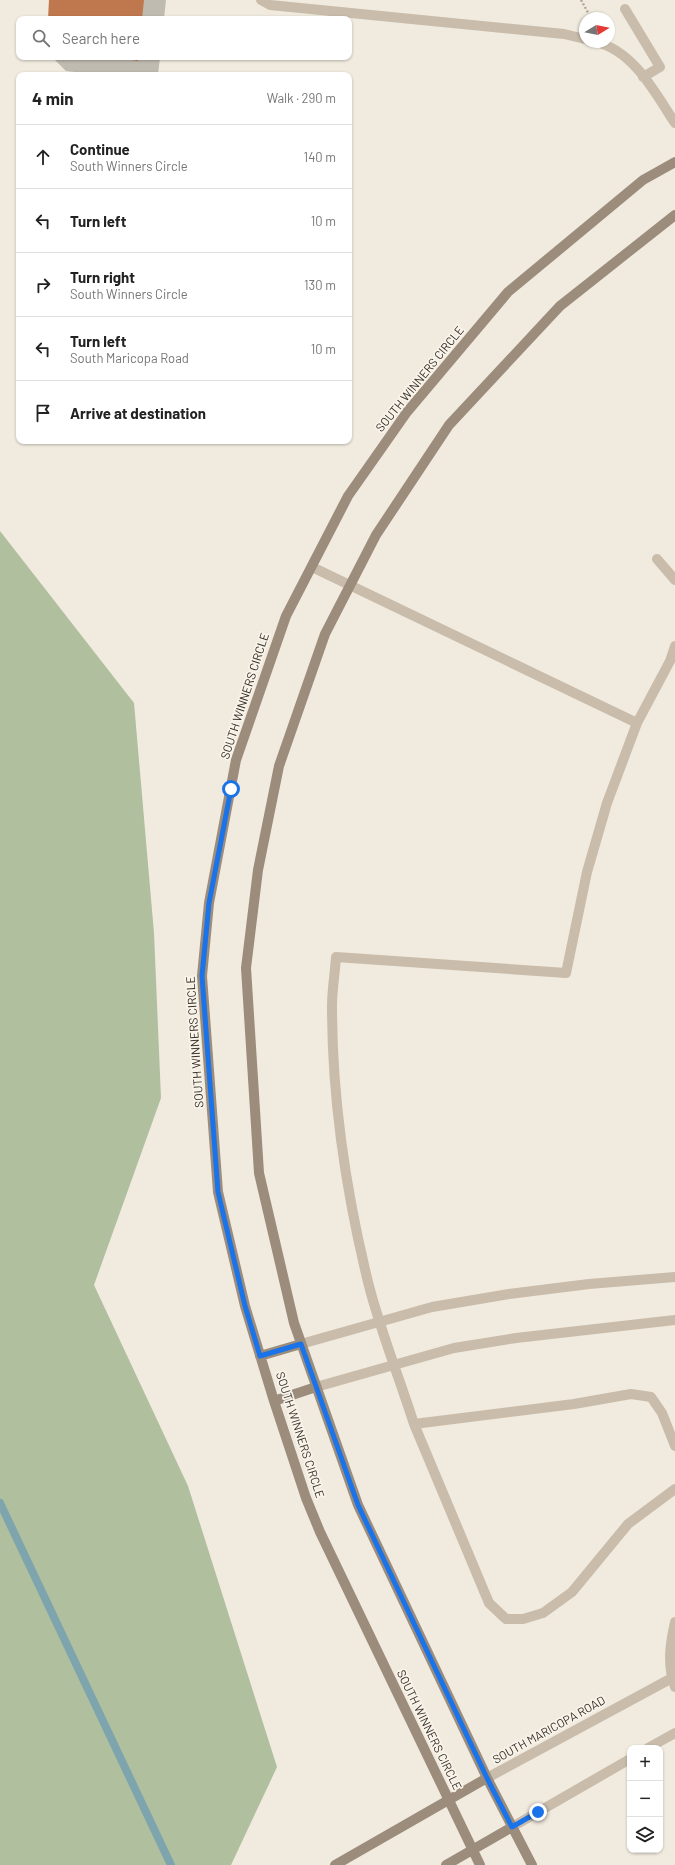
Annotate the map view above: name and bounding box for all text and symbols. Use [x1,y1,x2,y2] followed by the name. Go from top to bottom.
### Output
[579,12,615,48] north arrow
[16,16,352,60] search box
[30,27,52,49] icon: search
[62,29,140,47] text: Search here
[32,88,74,108] text: 4 min
[267,90,336,106] text: Walk · 290 m
[70,140,130,158] text: Continue
[32,146,54,168] icon: ahead
[304,149,336,165] text: 140 m
[70,158,188,174] text: South Winners Circle
[32,210,54,232] icon: left
[70,212,126,230] text: Turn left
[311,213,336,229] text: 10 m
[70,268,135,286] text: Turn right
[32,274,54,296] icon: right
[304,277,336,293] text: 130 m
[70,286,188,302] text: South Winners Circle
[372,323,466,434] street label: SOUTH WINNERS CIRCLE
[70,332,126,350] text: Turn left
[32,338,54,360] icon: left
[311,341,336,357] text: 10 m
[70,350,189,366] text: South Maricopa Road
[32,402,54,424] icon: arrive
[70,404,206,422] text: Arrive at destination
[217,631,271,761] street label: SOUTH WINNERS CIRCLE
[222,780,240,798] route start
[182,976,206,1108] street label: SOUTH WINNERS CIRCLE
[274,1370,328,1500] street label: SOUTH WINNERS CIRCLE
[395,1667,465,1792] street label: SOUTH WINNERS CIRCLE
[490,1692,607,1766] street label: SOUTH MARICOPA ROAD
[627,1745,663,1853] map controls
[627,1745,663,1781] button: +
[627,1781,663,1817] button: −
[529,1803,547,1821] route end
[627,1817,663,1853] button: layers

